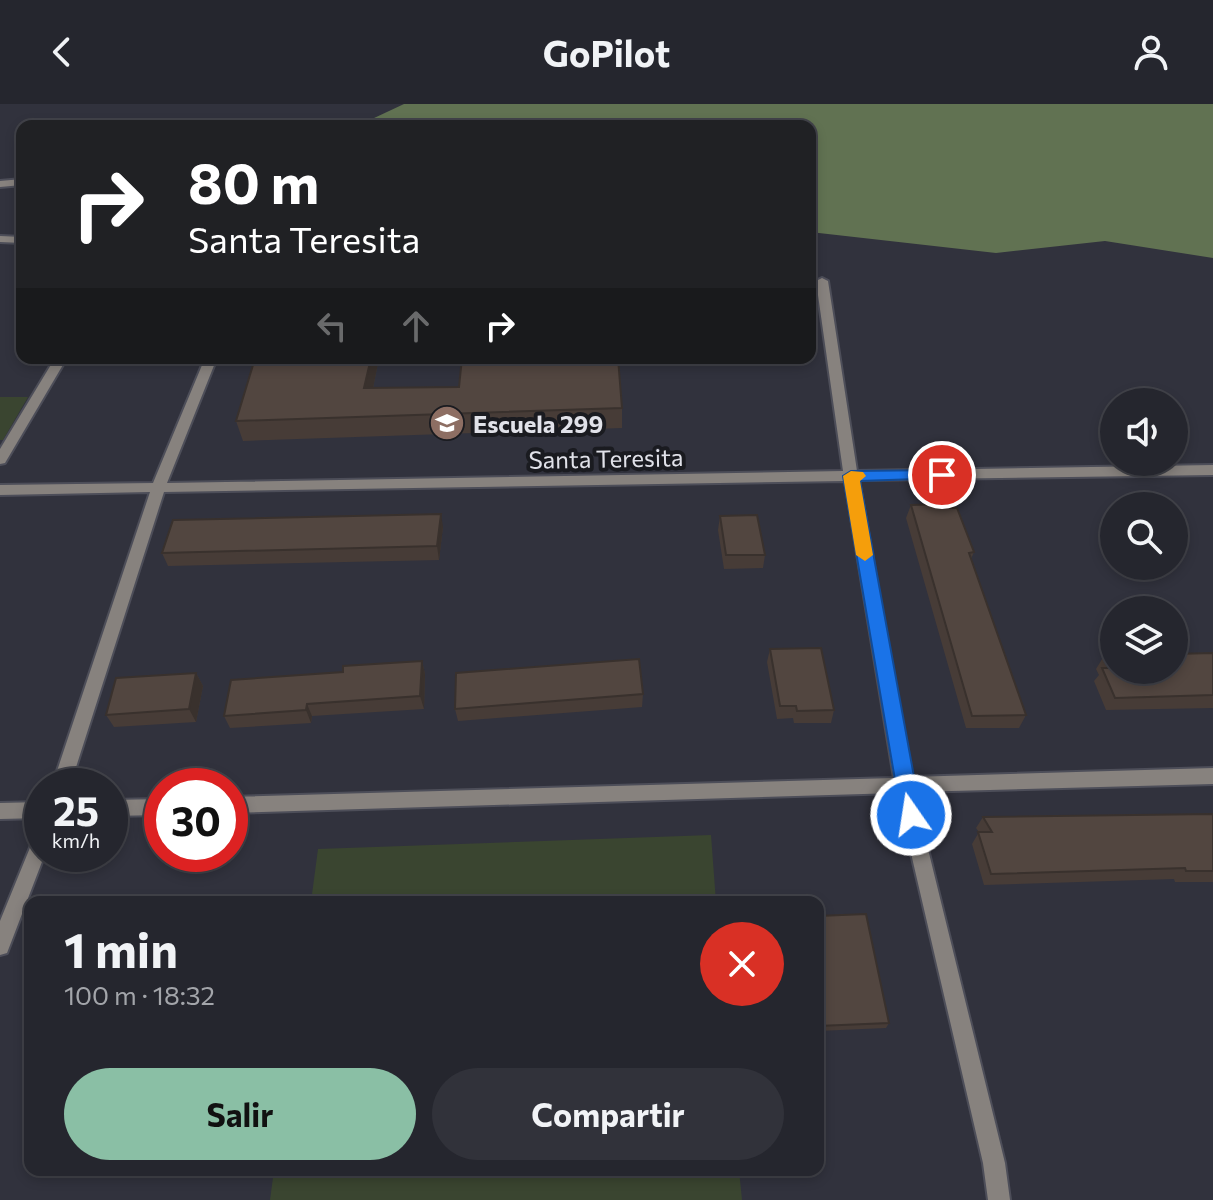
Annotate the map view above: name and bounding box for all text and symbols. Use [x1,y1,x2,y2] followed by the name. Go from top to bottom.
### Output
[40,30,84,74] icon: back
[543,30,670,74] text: GoPilot
[1129,30,1173,74] icon: person
[188,147,319,216] text: 80 m
[56,152,160,256] icon: right
[188,216,420,260] text: Santa Teresita
[310,304,354,348] icon: left
[394,304,438,348] icon: ahead
[478,304,522,348] icon: right
[1100,388,1188,684] map controls
[1100,388,1188,476] button: sound
[428,404,466,442] school or university icon: Escuela 299
[473,409,603,438] place label: Escuela 299
[908,441,976,509] pin
[528,442,684,474] street label: Santa Teresita
[920,453,964,497] icon: arrive
[1100,492,1188,580] button: search
[1100,596,1188,684] button: layers
[144,768,248,872] speed limit sign: 30
[869,773,953,857] position arrow
[53,785,99,834] text: 25
[52,828,100,852] text: km/h
[64,919,178,978] text: 1 min
[700,922,784,1006] button: close
[64,979,215,1010] text: 100 m · 18:32
[64,1068,416,1160] button: Salir
[432,1068,784,1160] button: Compartir

